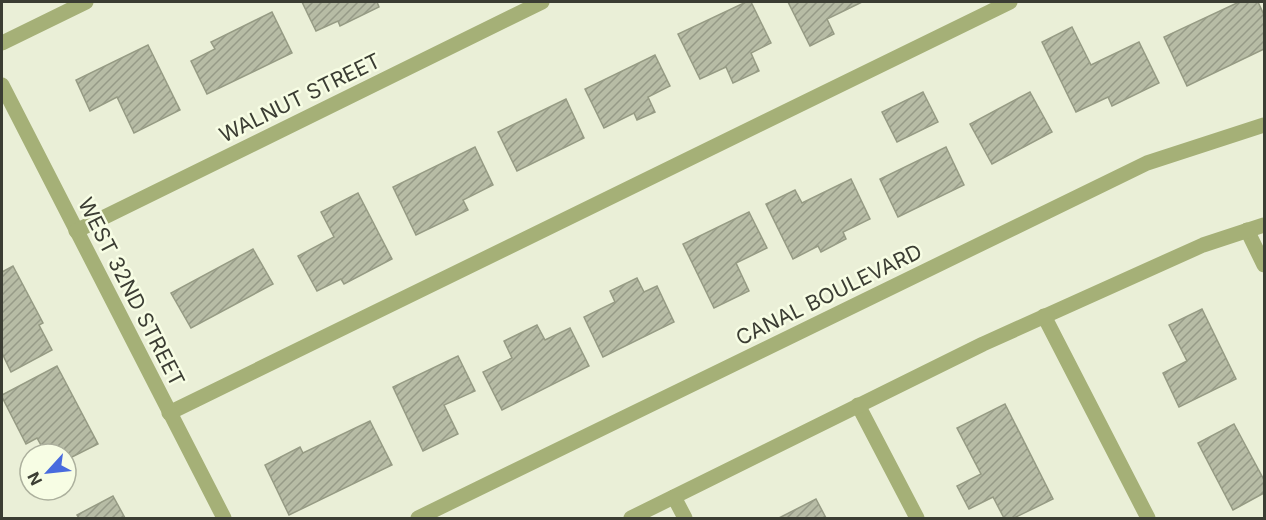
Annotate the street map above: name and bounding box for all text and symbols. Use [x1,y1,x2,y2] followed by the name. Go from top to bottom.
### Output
[215,48,384,147] street label: WALNUT STREET
[73,193,190,390] street label: WEST 32ND STREET
[732,239,926,350] street label: CANAL BOULEVARD
[18,442,78,502] north arrow
[23,469,46,489] text: N

